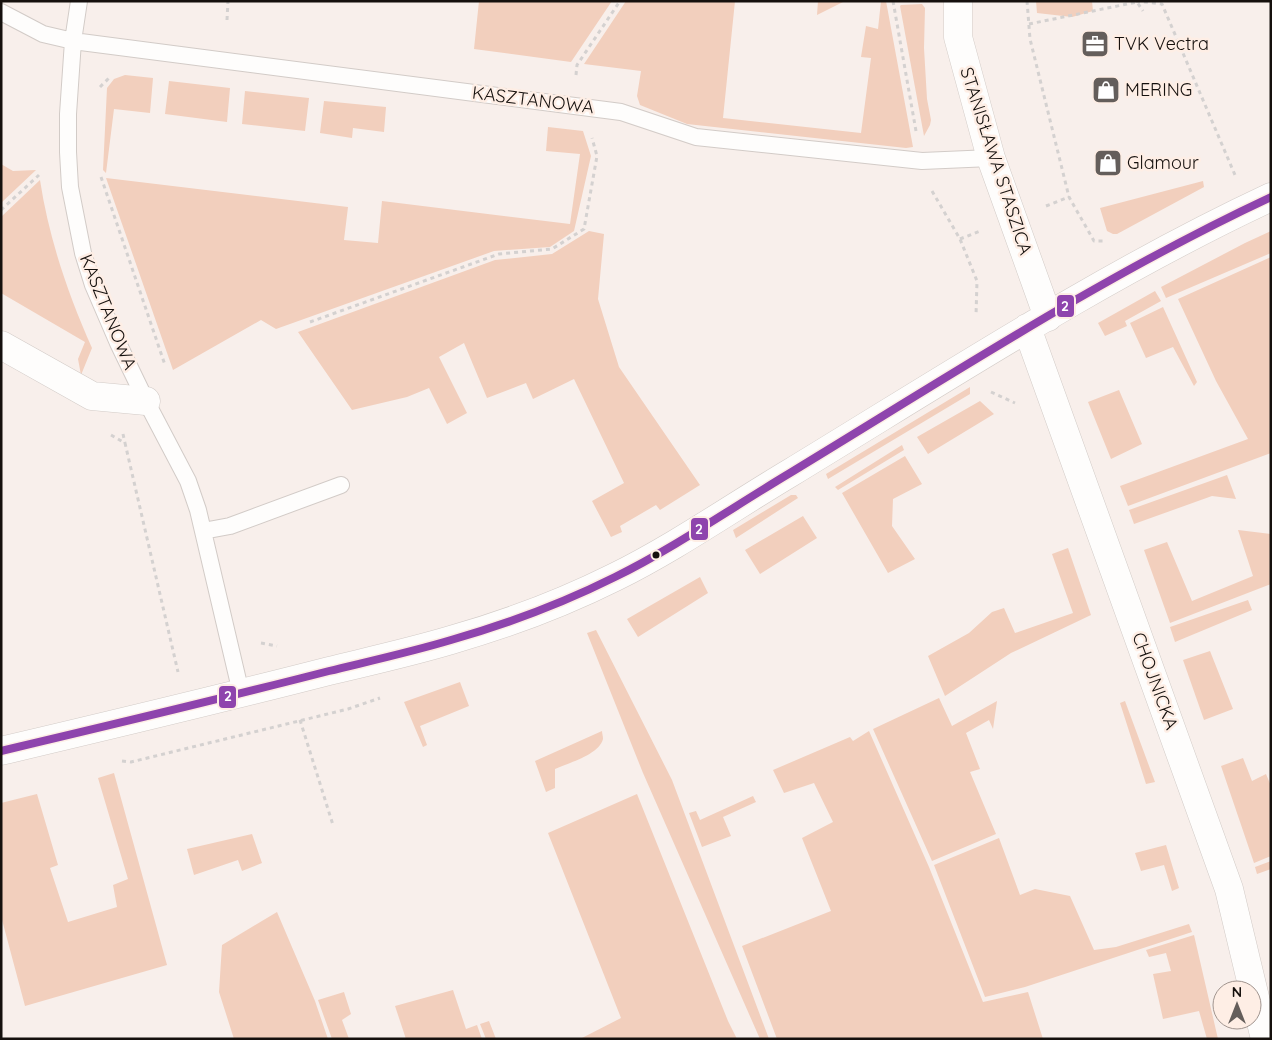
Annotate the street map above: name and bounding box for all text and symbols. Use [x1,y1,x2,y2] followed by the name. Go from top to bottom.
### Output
[1080,29,1110,59] office icon: TVK Vectra
[1114,32,1209,55] place label: TVK Vectra
[955,64,1038,258] street label: STANISŁAWA STASZICA
[1091,75,1121,105] shop icon: MERING
[1125,78,1192,101] place label: MERING
[471,81,596,118] street label: KASZTANOWA
[1093,148,1123,178] shop icon: Glamour
[1127,151,1199,174] place label: Glamour
[75,251,142,373] street label: KASZTANOWA
[1056,294,1075,318] line badge: 2
[1061,297,1069,315] text: 2
[690,517,709,541] line badge: 2
[695,520,703,538] text: 2
[651,550,661,560] unlabelled marker
[1127,629,1184,733] street label: CHOJNICKA
[218,685,237,709] line badge: 2
[224,687,232,705] text: 2
[1212,980,1262,1030] north arrow
[1232,983,1242,1001] text: N

